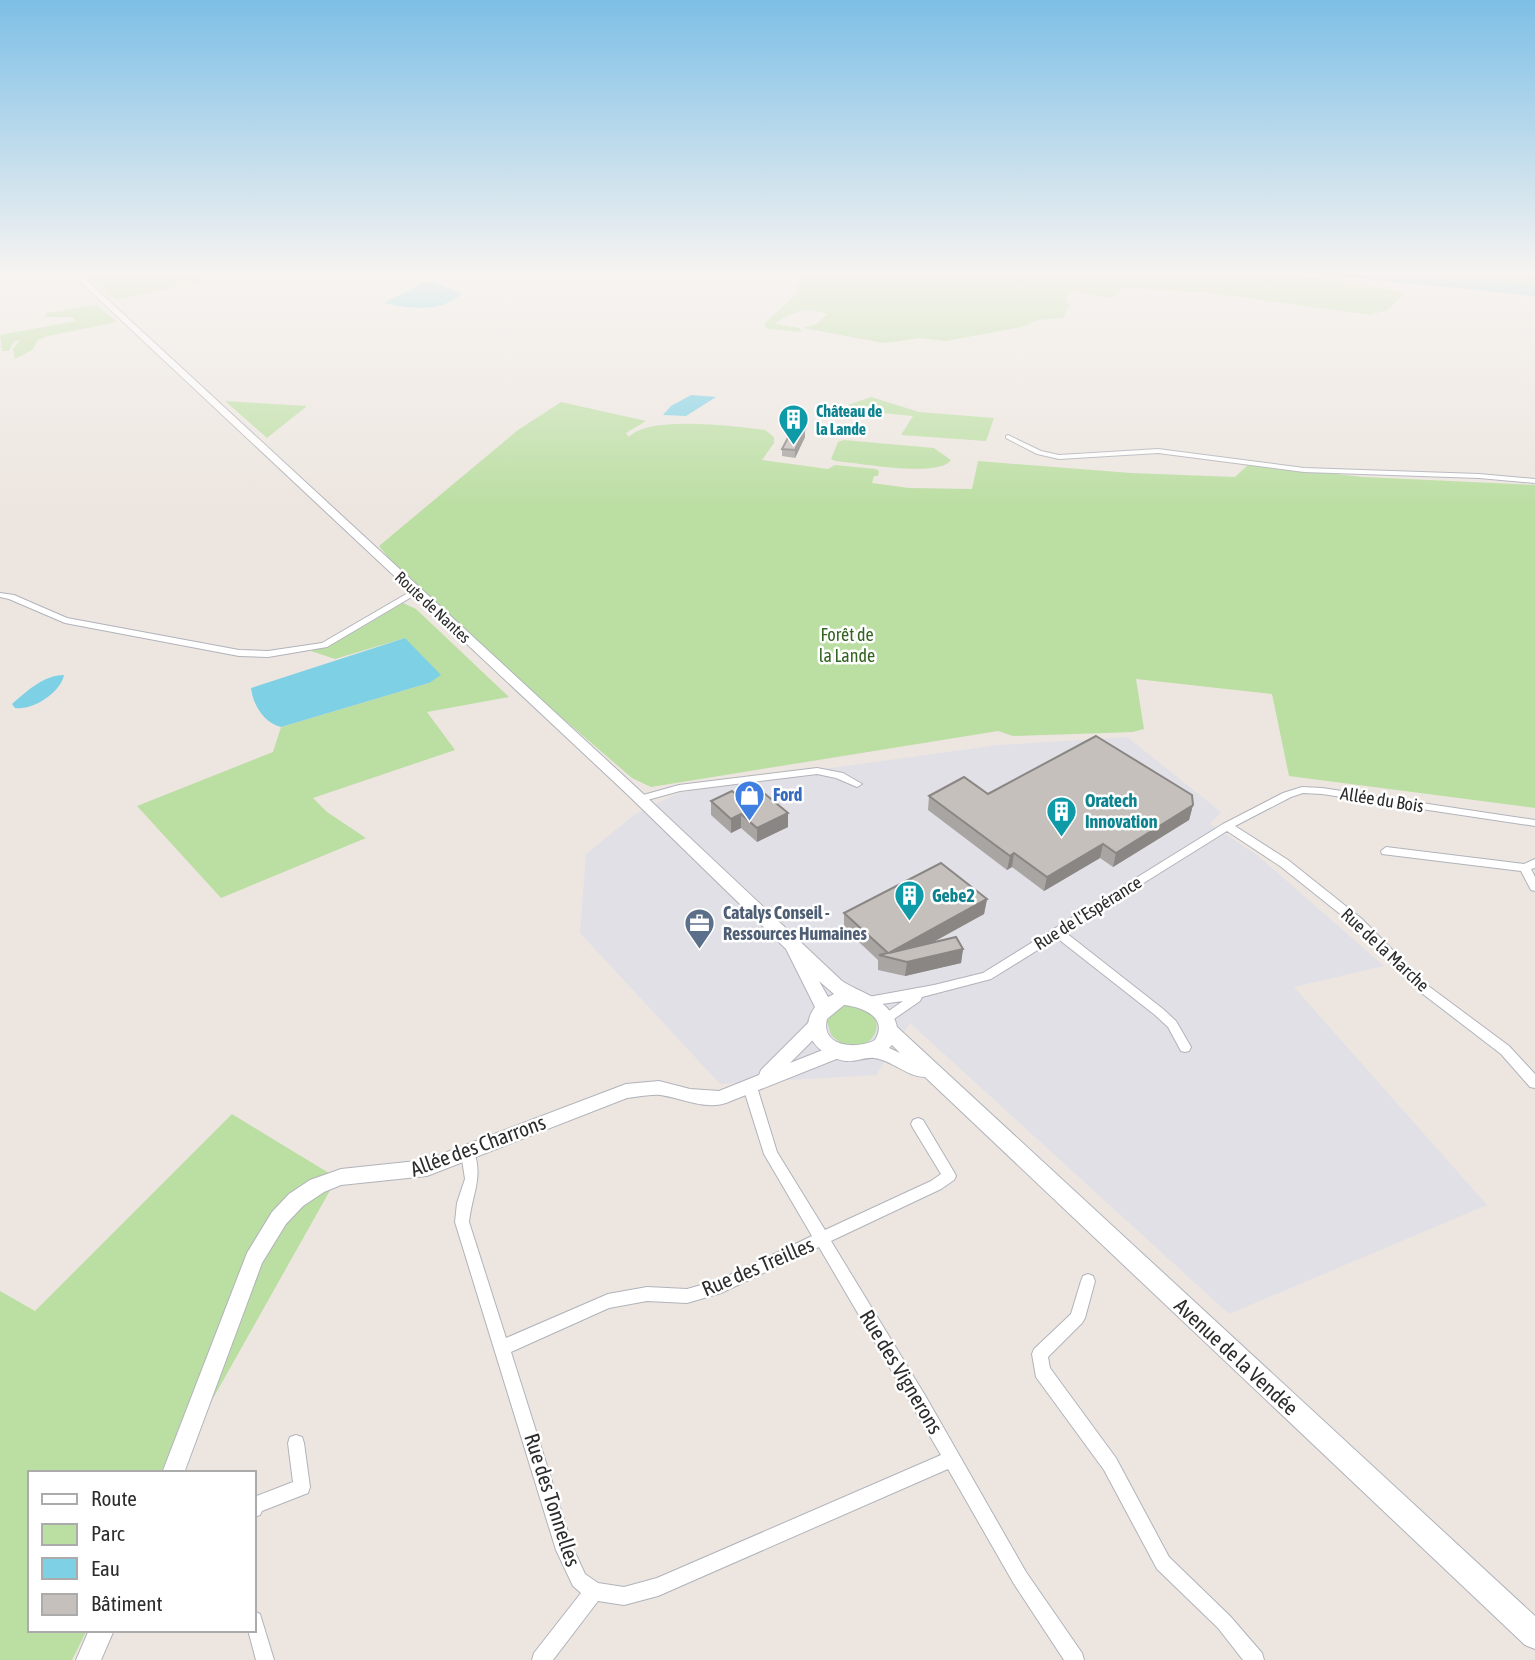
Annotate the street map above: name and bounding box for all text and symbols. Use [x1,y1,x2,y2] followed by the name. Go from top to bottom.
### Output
[816,402,882,438] place label: Château de la Lande
[776,403,810,447] building icon: Château de la Lande
[392,568,475,647] street label: Route de Nantes
[819,624,875,666] park label: Forêt de la Lande
[733,778,767,822] shop icon: Ford
[1339,783,1425,816] street label: Allée du Bois
[773,784,802,805] place label: Ford
[1085,790,1158,832] place label: Oratech Innovation
[1045,794,1079,838] building icon: Oratech Innovation
[1030,871,1145,954] street label: Rue de l'Espérance
[892,879,926,923] building icon: Gebe2
[932,885,975,906] place label: Gebe2
[723,902,868,944] place label: Catalys Conseil - Ressources Humaines
[1337,904,1434,996] street label: Rue de la Marche
[683,906,717,950] office icon: Catalys Conseil - Ressources Humaines
[407,1109,549,1181] street label: Allée des Charrons
[698,1232,817,1300] street label: Rue des Treilles
[1170,1293,1303,1420] street label: Avenue de la Vendée
[855,1305,948,1438] street label: Rue des Vignerons
[520,1430,586,1569] street label: Rue des Tonnelles
[28,1471,256,1632] legend
[91,1486,137,1510] text: Route
[91,1521,125,1545] text: Parc
[91,1556,120,1580] text: Eau
[91,1591,162,1615] text: Bâtiment

